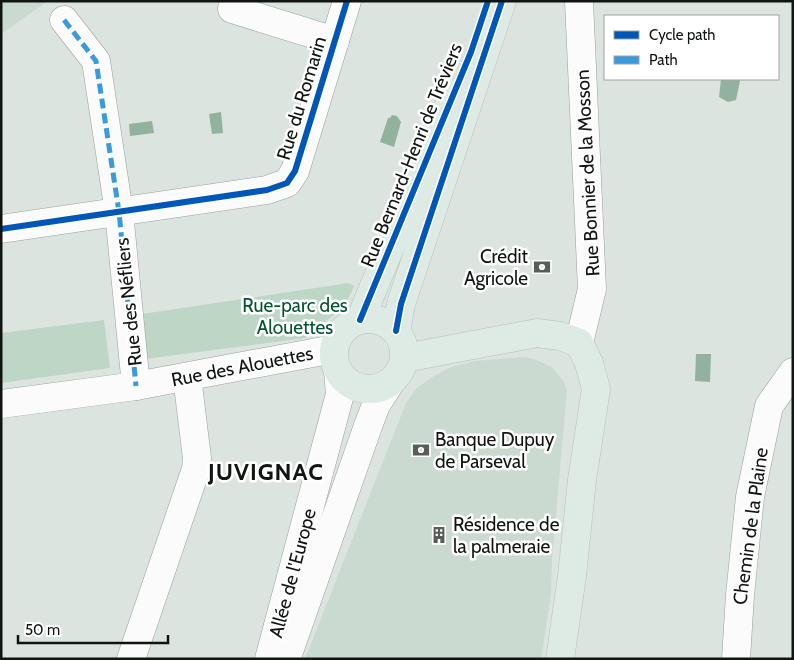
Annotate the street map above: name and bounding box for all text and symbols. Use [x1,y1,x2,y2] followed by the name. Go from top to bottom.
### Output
[604,15,779,80] legend
[649,26,715,44] text: Cycle path
[272,34,331,163] street label: Rue du Romarin
[356,40,467,271] street label: Rue Bernard-Henri de Tréviers
[649,51,678,69] text: Path
[571,69,604,277] street label: Rue Bonnier de la Mosson
[110,237,147,367] street label: Rue des Néfliers
[464,245,529,290] place label: Crédit Agricole
[532,257,552,277] bank icon: Crédit Agricole
[242,294,348,339] park label: Rue-parc des Alouettes
[169,341,315,392] street label: Rue des Alouettes
[435,428,555,473] place label: Banque Dupuy de Parseval
[411,440,431,460] bank icon: Banque Dupuy de Parseval
[728,446,773,606] street label: Chemin de la Plaine
[207,457,324,486] district label: JUVIGNAC
[264,506,321,640] street label: Allée de l'Europe
[453,513,560,558] place label: Résidence de la palmeraie
[429,525,449,545] building icon: Résidence de la palmeraie
[18,612,168,644] scale bar
[25,621,60,639] text: 50 m

